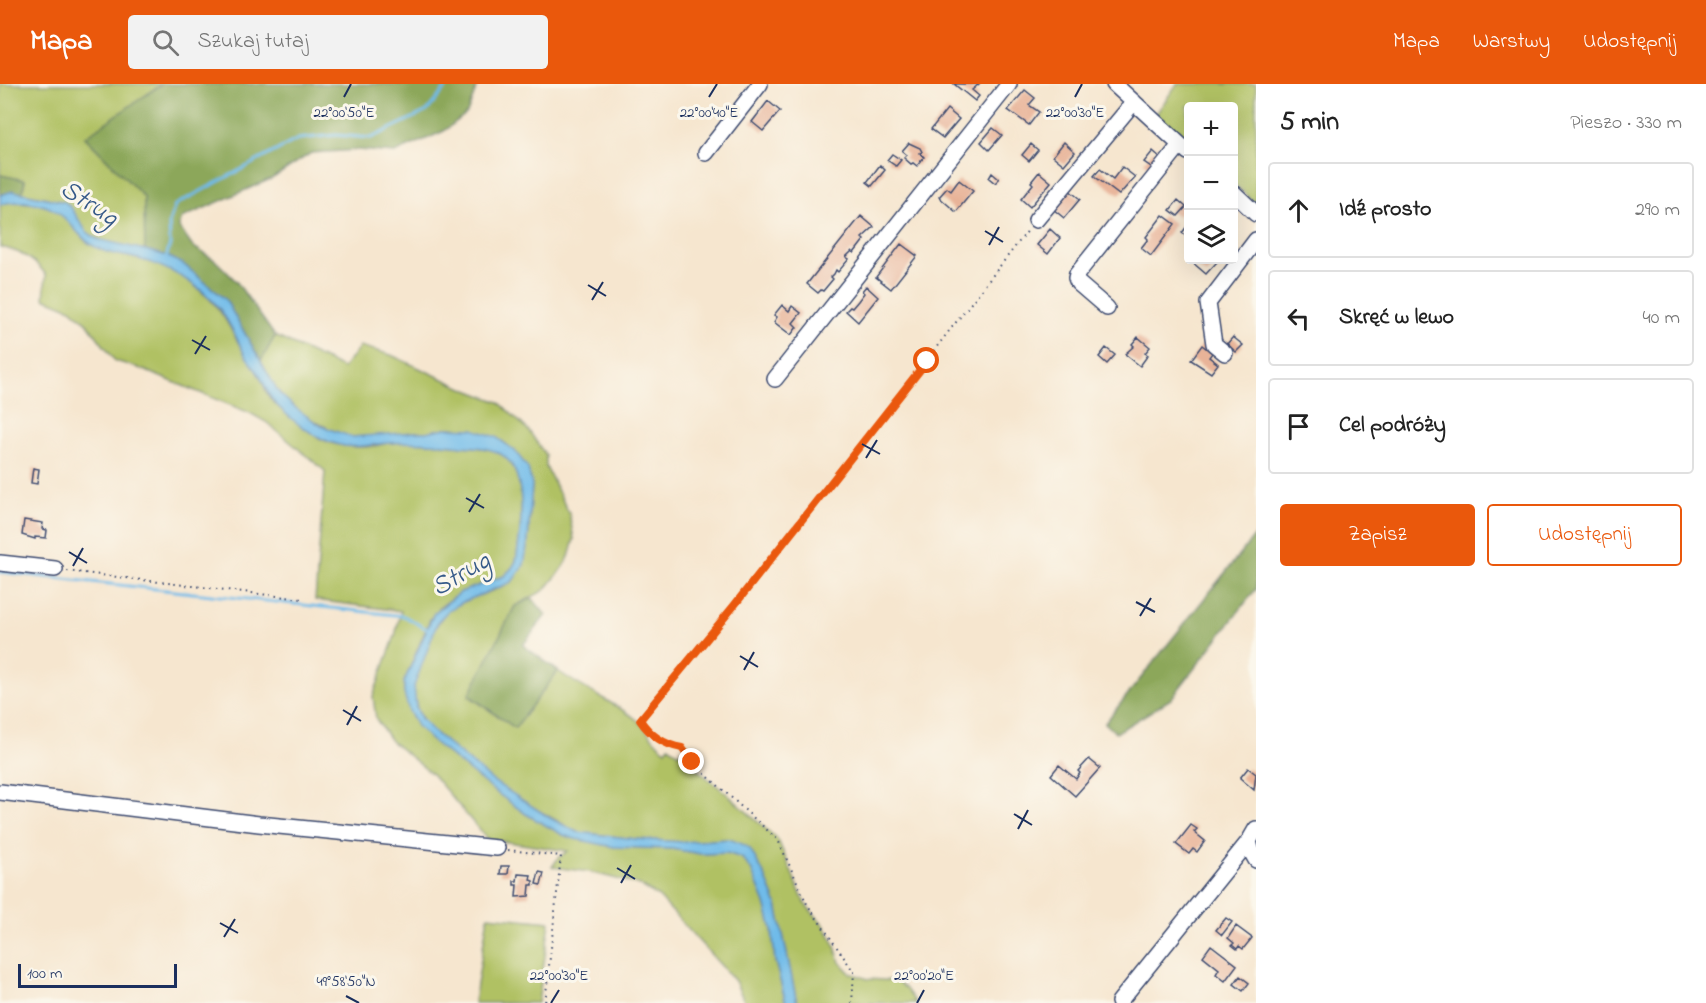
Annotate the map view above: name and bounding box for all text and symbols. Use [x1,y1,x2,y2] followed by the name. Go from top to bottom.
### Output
[128,15,548,69] search box
[30,22,92,63] text: Mapa
[149,26,182,59] icon: search
[197,26,308,58] text: Szukaj tutaj
[1393,27,1440,57] text: Mapa
[1473,27,1550,57] text: Warstwy
[1583,27,1676,57] text: Udostępnij
[313,102,375,124] text: 22°00'50"E
[680,102,738,124] text: 22°00'40"E
[1046,102,1104,124] text: 22°00'30"E
[1184,102,1238,264] map controls
[1184,102,1238,156] button: +
[1280,104,1339,142] text: 5 min
[1570,109,1682,138] text: Pieszo · 330 m
[1184,156,1238,210] button: −
[51,171,126,239] water label: Strug
[1282,194,1315,227] icon: ahead
[1339,194,1432,226] text: Idź prosto
[1635,196,1680,225] text: 290 m
[1184,210,1238,264] button: layers
[1282,302,1315,335] icon: left
[1339,302,1454,334] text: Skręć w lewo
[1643,304,1680,333] text: 40 m
[913,347,939,373] route start
[1282,410,1315,443] icon: arrive
[1339,410,1446,442] text: Cel podróży
[1280,504,1475,566] button: Zapisz
[1487,504,1682,566] button: Udostępnij
[425,542,499,608] water label: Strug
[678,748,704,774] route end
[18,961,177,988] scale bar
[27,962,62,986] text: 100 m
[530,965,588,987] text: 22°00'30"E
[894,965,954,987] text: 22°00'20"E
[316,971,376,993] text: 49°58'50"N

